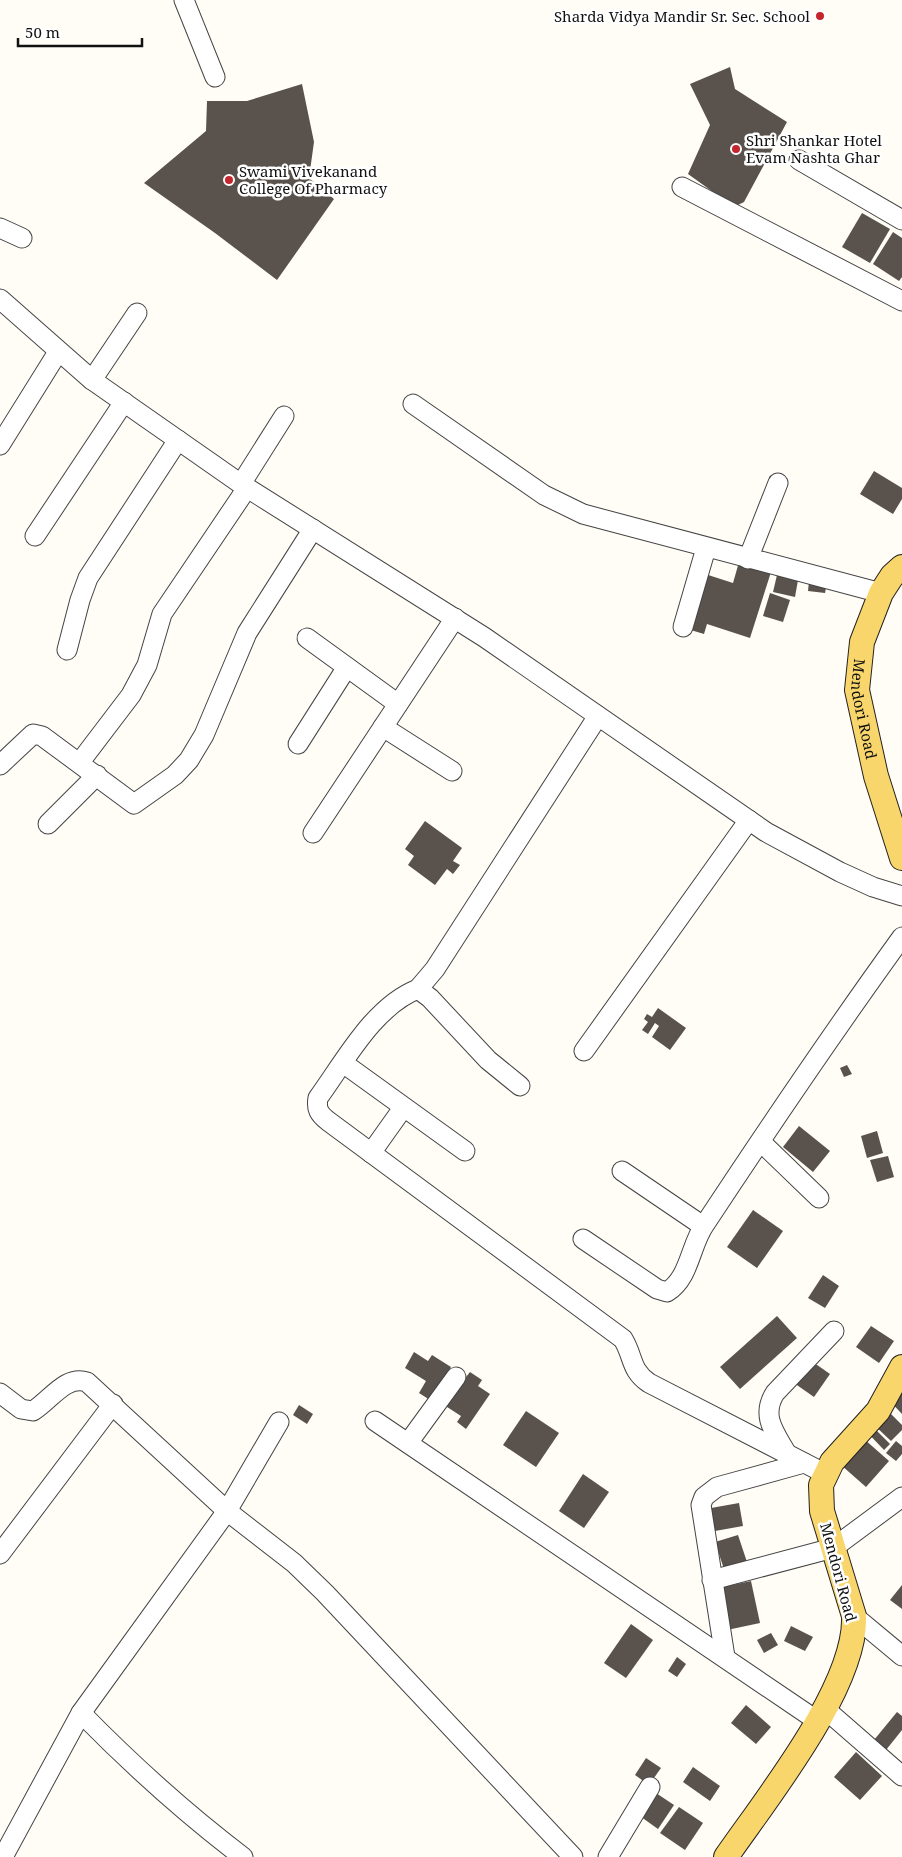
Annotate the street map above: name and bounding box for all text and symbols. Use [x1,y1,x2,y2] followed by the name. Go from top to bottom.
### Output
[554,6,810,26] place label: Sharda Vidya Mandir Sr. Sec. School
[814,10,826,22] marker: Sharda Vidya Mandir Sr. Sec. School
[18,15,141,47] scale bar
[25,22,60,42] text: 50 m
[746,130,882,167] place label: Shri Shankar Hotel Evam Nashta Ghar
[730,143,742,155] marker: Shri Shankar Hotel Evam Nashta Ghar
[239,161,388,198] place label: Swami Vivekanand College Of Pharmacy
[223,174,235,186] marker: Swami Vivekanand College Of Pharmacy
[847,658,882,761] street label: Mendori Road
[816,1520,862,1624] street label: Mendori Road

